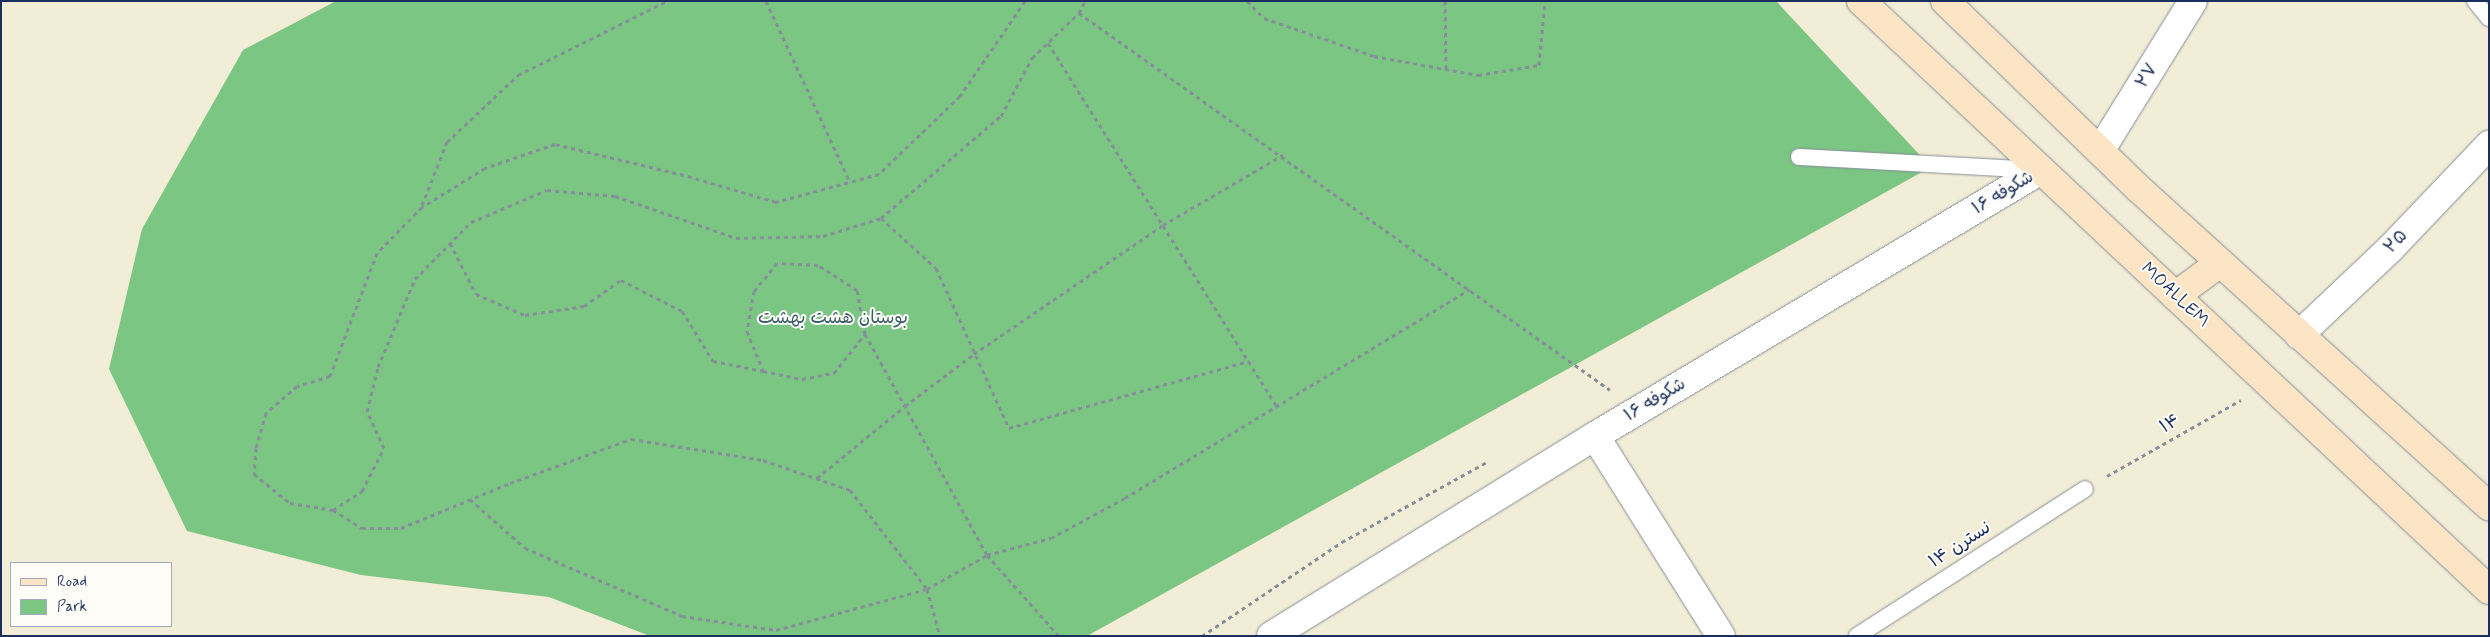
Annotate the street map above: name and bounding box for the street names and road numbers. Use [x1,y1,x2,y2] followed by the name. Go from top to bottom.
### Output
[2131,60,2163,92] street label: ۲۷
[1968,166,2038,220] street label: شکوفه ۱۶
[2380,226,2412,258] street label: ۲۵
[2136,258,2214,332] street label: MOALLEM
[1620,373,1690,427] street label: شکوفه ۱۶
[2156,410,2184,438] street label: ۱۴
[1925,517,1995,573] street label: نسترن ۱۴

